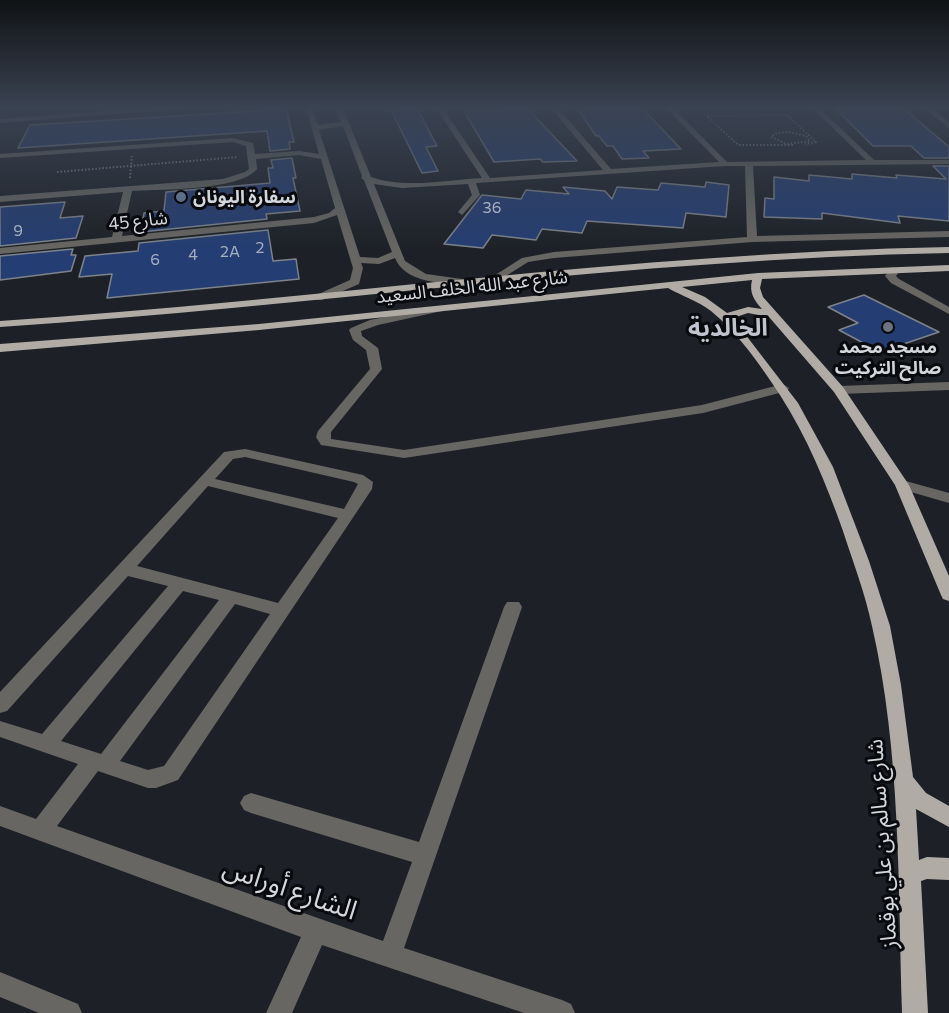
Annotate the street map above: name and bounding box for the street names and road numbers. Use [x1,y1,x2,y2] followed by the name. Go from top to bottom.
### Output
[107,207,169,235] street label: شارع 45
[375,266,569,308] street label: شارع عبد الله الخلف السعيد
[861,738,903,950] street label: شارع سالم بن علي بوقماز
[219,851,361,927] street label: الشارع أوراس

